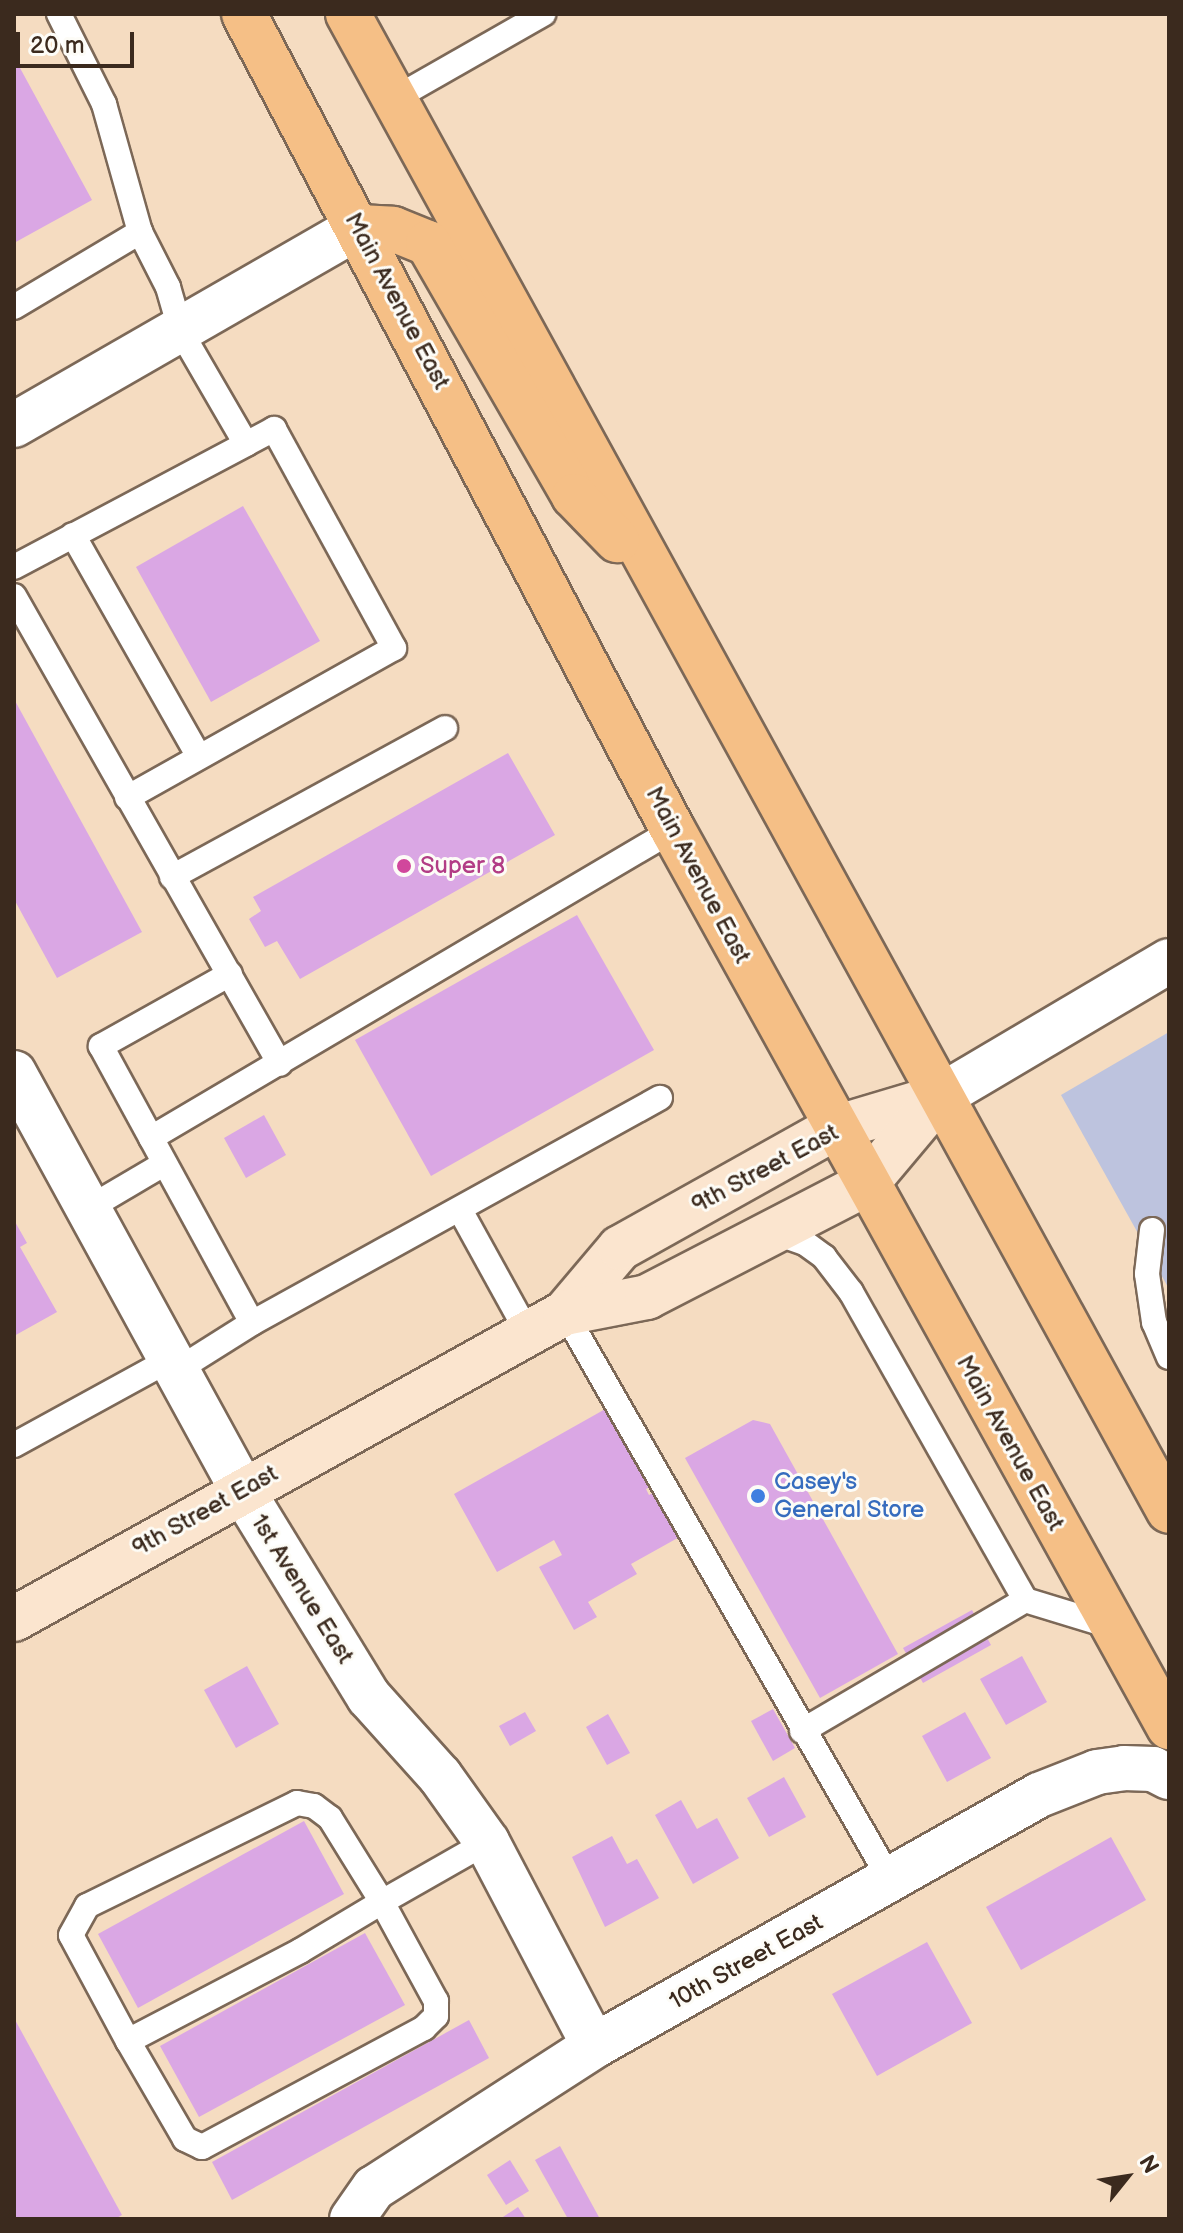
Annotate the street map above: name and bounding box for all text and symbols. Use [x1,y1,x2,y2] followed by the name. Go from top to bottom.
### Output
[20,16,138,66] scale bar
[30,31,85,60] text: 20 m
[338,208,456,394] street label: Main Avenue East
[639,782,757,968] street label: Main Avenue East
[420,852,505,880] place label: Super 8
[395,857,413,875] marker: Super 8
[687,1118,843,1220] street label: 9th Street East
[950,1350,1070,1536] street label: Main Avenue East
[127,1459,283,1563] street label: 9th Street East
[774,1468,925,1524] place label: Casey's General Store
[749,1487,767,1505] marker: Casey's General Store
[245,1509,359,1669] street label: 1st Avenue East
[664,1908,828,2016] street label: 10th Street East
[1087,2137,1167,2217] north arrow
[1132,2151,1164,2179] text: N

